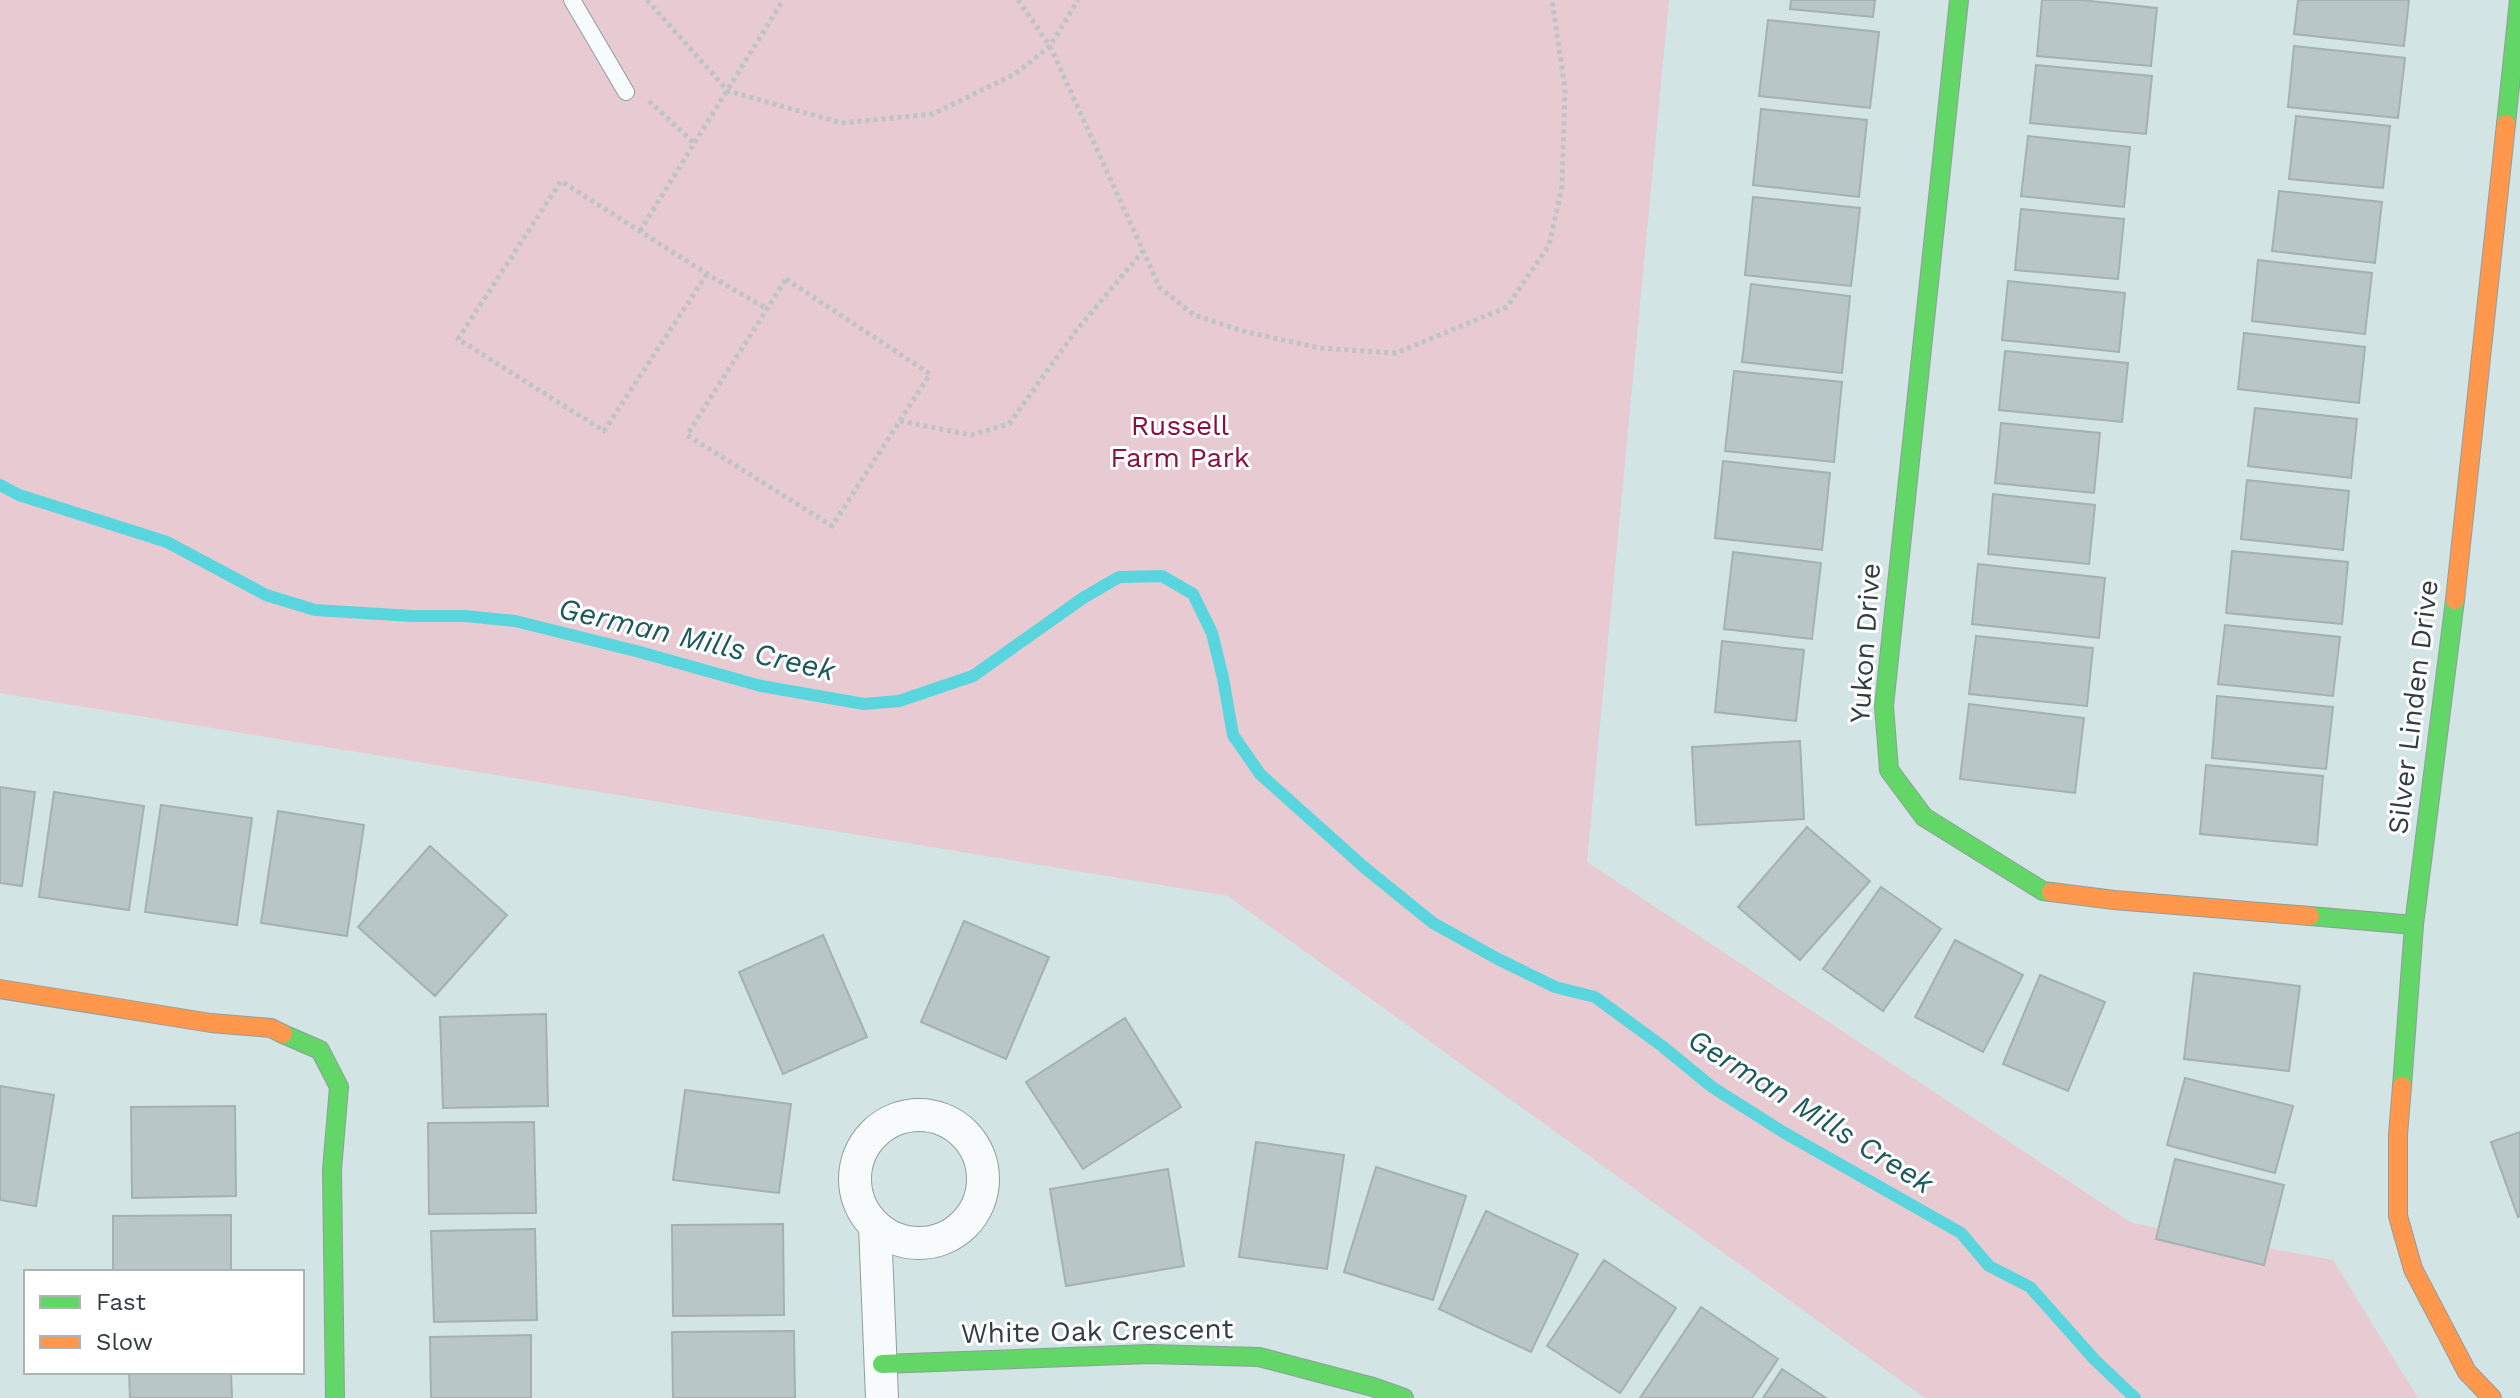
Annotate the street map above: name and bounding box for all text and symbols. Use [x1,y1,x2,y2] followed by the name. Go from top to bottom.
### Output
[1110,409,1250,474] park label: Russell Farm Park
[1843,562,1887,724] street label: Yukon Drive
[2381,578,2445,836] street label: Silver Linden Drive
[555,590,840,688] water label: German Mills Creek
[1682,1021,1942,1202] water label: German Mills Creek
[24,1270,304,1374] legend
[96,1288,146,1316] text: Fast
[960,1312,1234,1350] street label: White Oak Crescent
[96,1328,153,1356] text: Slow

